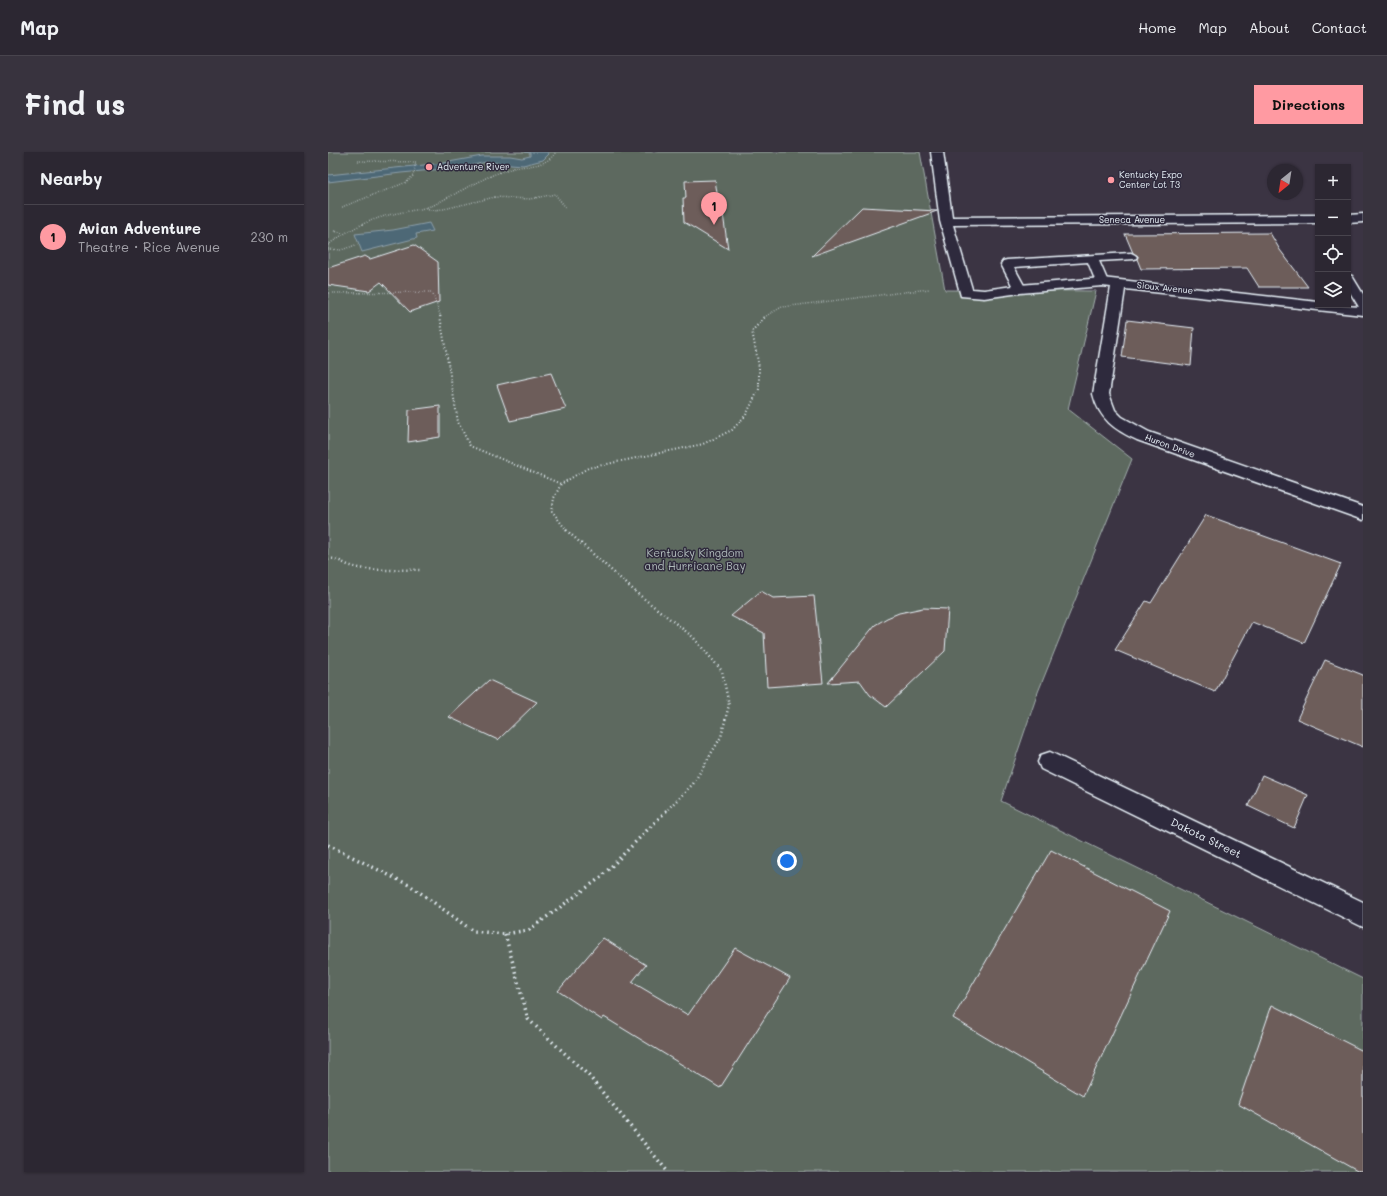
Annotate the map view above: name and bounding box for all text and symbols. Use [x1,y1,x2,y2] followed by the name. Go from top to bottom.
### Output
[20,15,59,40] text: Map
[1138,18,1176,37] text: Home
[1198,18,1227,37] text: Map
[1249,18,1290,37] text: About
[1312,18,1367,37] text: Contact
[1254,85,1363,124] button: Directions
[24,86,125,122] text: Find us
[437,161,509,172] place label: Adventure River
[424,162,434,172] marker: Adventure River
[1267,164,1303,200] north arrow
[1315,164,1351,308] map controls
[1315,164,1351,200] button: +
[40,167,102,189] text: Nearby
[1119,169,1183,190] place label: Kentucky Expo Center Lot T3
[1106,175,1116,185] marker: Kentucky Expo Center Lot T3
[701,192,727,225] pin: 1
[1315,200,1351,236] button: −
[1099,214,1165,225] street label: Seneca Avenue
[78,218,201,238] text: Avian Adventure
[50,228,56,245] text: 1
[251,228,288,245] text: 230 m
[1315,236,1351,272] button: locate
[78,238,220,255] text: Theatre · Rice Avenue
[1315,272,1351,308] button: layers
[1136,279,1194,296] street label: Sioux Avenue
[1143,431,1197,460] street label: Huron Drive
[645,545,746,573] park label: Kentucky Kingdom and Hurricane Bay
[1168,814,1244,861] street label: Dakota Street
[777,851,797,871] your location

